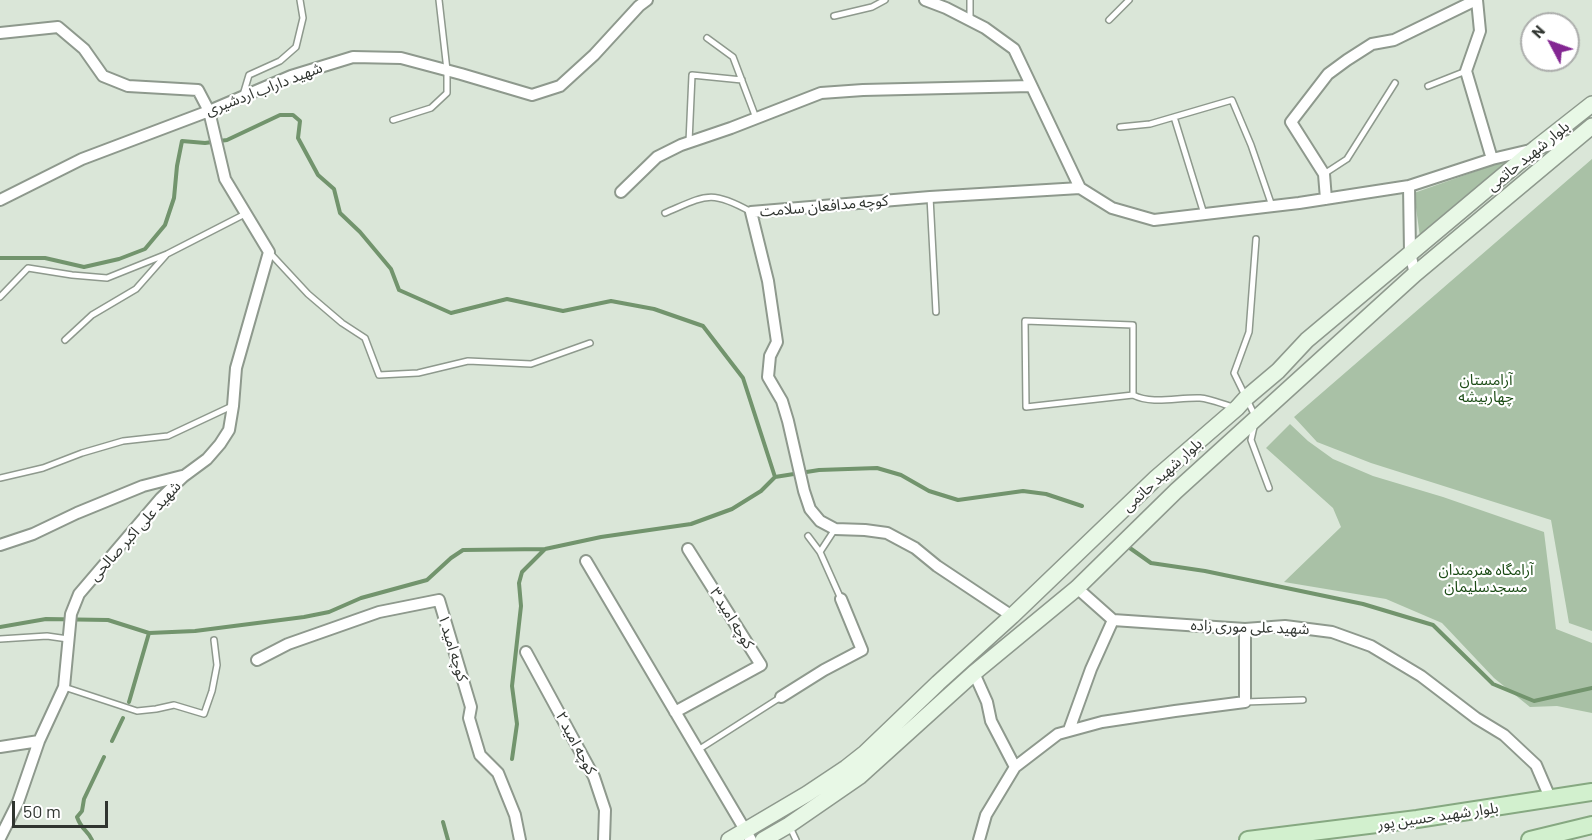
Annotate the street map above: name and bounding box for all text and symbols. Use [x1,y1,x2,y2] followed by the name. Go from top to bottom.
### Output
[1520,12,1580,72] north arrow
[1527,21,1548,41] text: N
[203,58,325,120] street label: شهید داراب اردشیری
[1483,117,1573,195] street label: بلوار شهید حاتمی
[759,191,889,221] street label: کوچه مدافعان سلامت
[1458,371,1514,406] park label: آرامستان چهاربیشه
[1118,435,1206,515] street label: بلوار شهید حاتمی
[85,477,185,585] street label: شهید علی اکبر صالحی
[1438,561,1534,596] park label: آرامگاه هنرمندان مسجدسلیمان
[706,584,758,652] street label: کوچه امید ۳
[434,612,472,684] street label: کوچه امید ۱
[1190,616,1310,638] street label: شهید علی موری زاده
[552,708,600,778] street label: کوچه امید ۲
[15,789,111,827] scale bar
[1376,799,1500,833] street label: بلوار شهيد حسین پور
[23,800,61,822] text: 50 m

